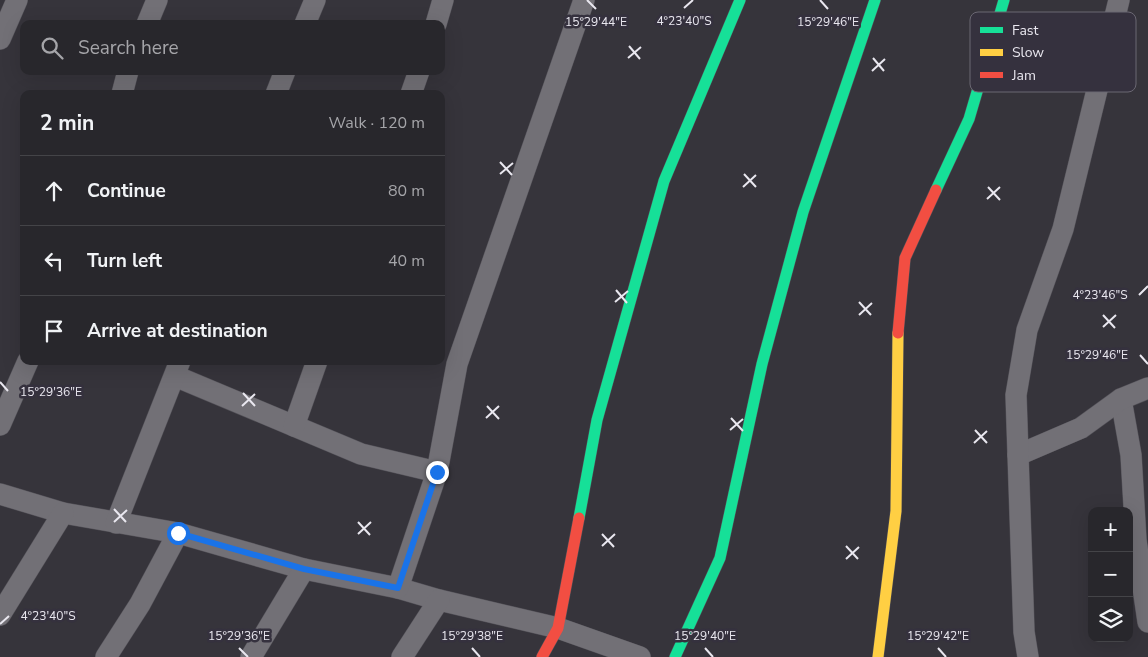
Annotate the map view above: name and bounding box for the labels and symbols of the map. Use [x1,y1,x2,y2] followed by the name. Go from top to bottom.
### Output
[970,12,1136,92] legend
[656,13,712,29] text: 4°23'40"S
[565,14,627,30] text: 15°29'44"E
[797,14,859,30] text: 15°29'46"E
[1012,21,1038,40] text: Fast
[1012,43,1044,62] text: Slow
[1011,66,1036,85] text: Jam
[1072,287,1128,303] text: 4°23'46"S
[1066,347,1128,363] text: 15°29'46"E
[20,384,82,400] text: 15°29'36"E
[426,461,449,484] route end
[167,522,190,545] route start
[20,608,76,624] text: 4°23'40"S
[208,628,270,644] text: 15°29'36"E
[441,628,503,644] text: 15°29'38"E
[674,628,736,644] text: 15°29'40"E
[907,628,969,644] text: 15°29'42"E

